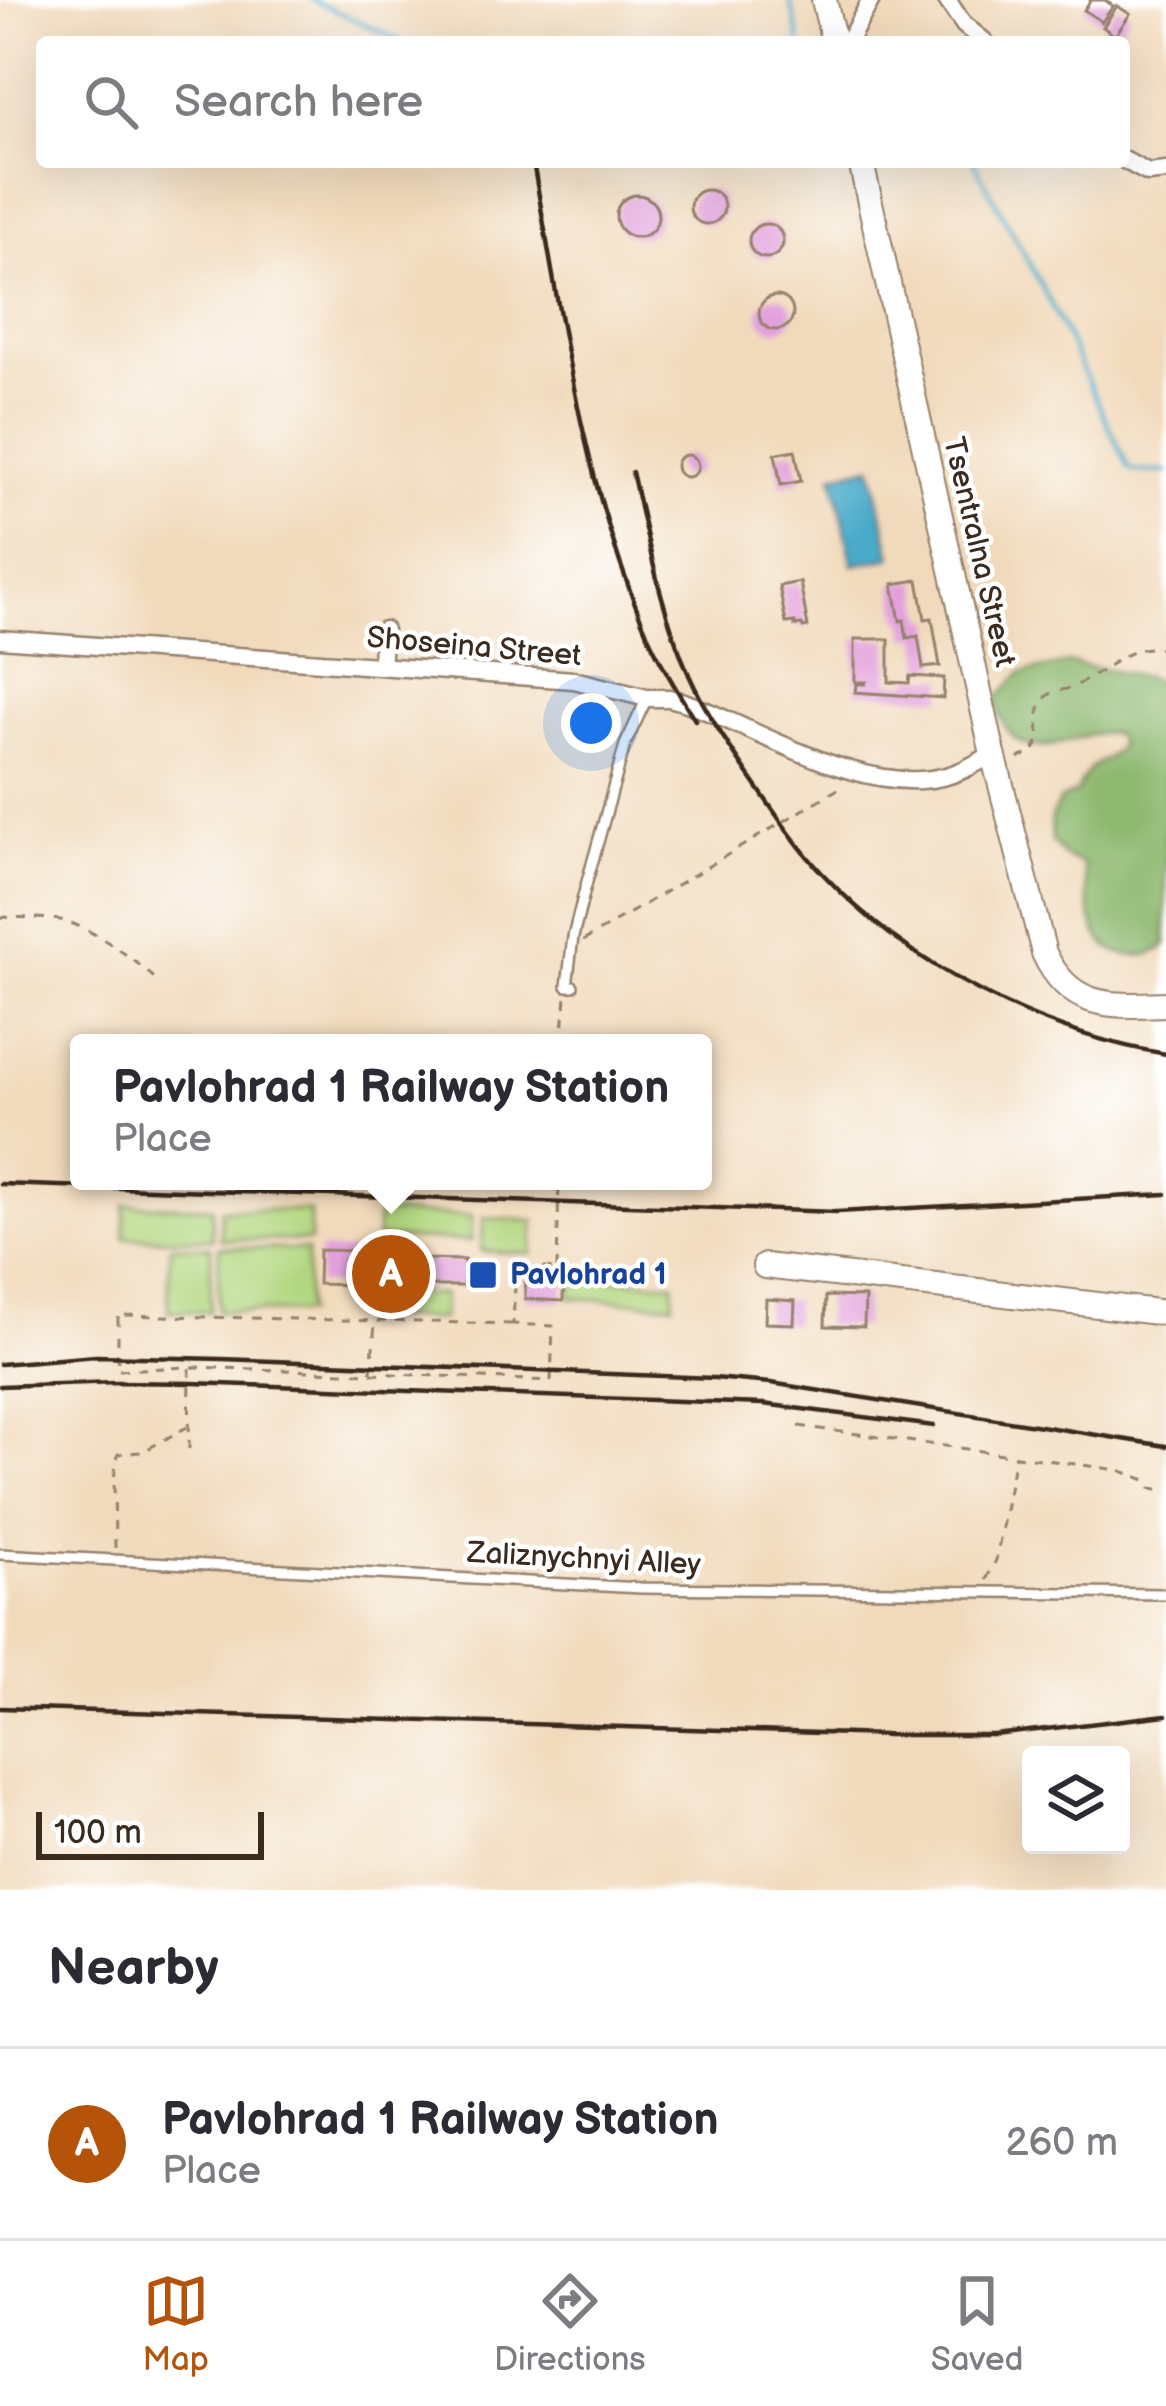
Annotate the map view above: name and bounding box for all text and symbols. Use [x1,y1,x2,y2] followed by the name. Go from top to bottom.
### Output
[36,36,1130,168] search box
[78,69,144,135] icon: search
[174,75,423,130] text: Search here
[935,434,1023,670] street label: Tsentralna Street
[365,620,583,674] street label: Shoseina Street
[561,693,621,753] your location
[70,1034,712,1190] popup
[113,1061,669,1116] text: Pavlohrad 1 Railway Station
[113,1116,212,1163] text: Place
[352,1229,430,1319] pin: A
[510,1257,667,1293] place label: Pavlohrad 1
[467,1259,499,1291] marker: Pavlohrad 1
[465,1535,702,1583] street label: Zaliznychnyi Alley
[1022,1746,1130,1854] map controls
[1022,1746,1130,1854] button: layers
[36,1806,264,1859] scale bar
[54,1813,142,1853] text: 100 m
[48,1938,219,1999] text: Nearby
[162,2093,719,2148] text: Pavlohrad 1 Railway Station
[75,2120,99,2167] text: A
[1005,2120,1118,2167] text: 260 m
[162,2148,261,2195] text: Place
[143,2268,209,2380] tab: Map
[494,2268,646,2380] tab: Directions
[931,2268,1023,2380] tab: Saved

